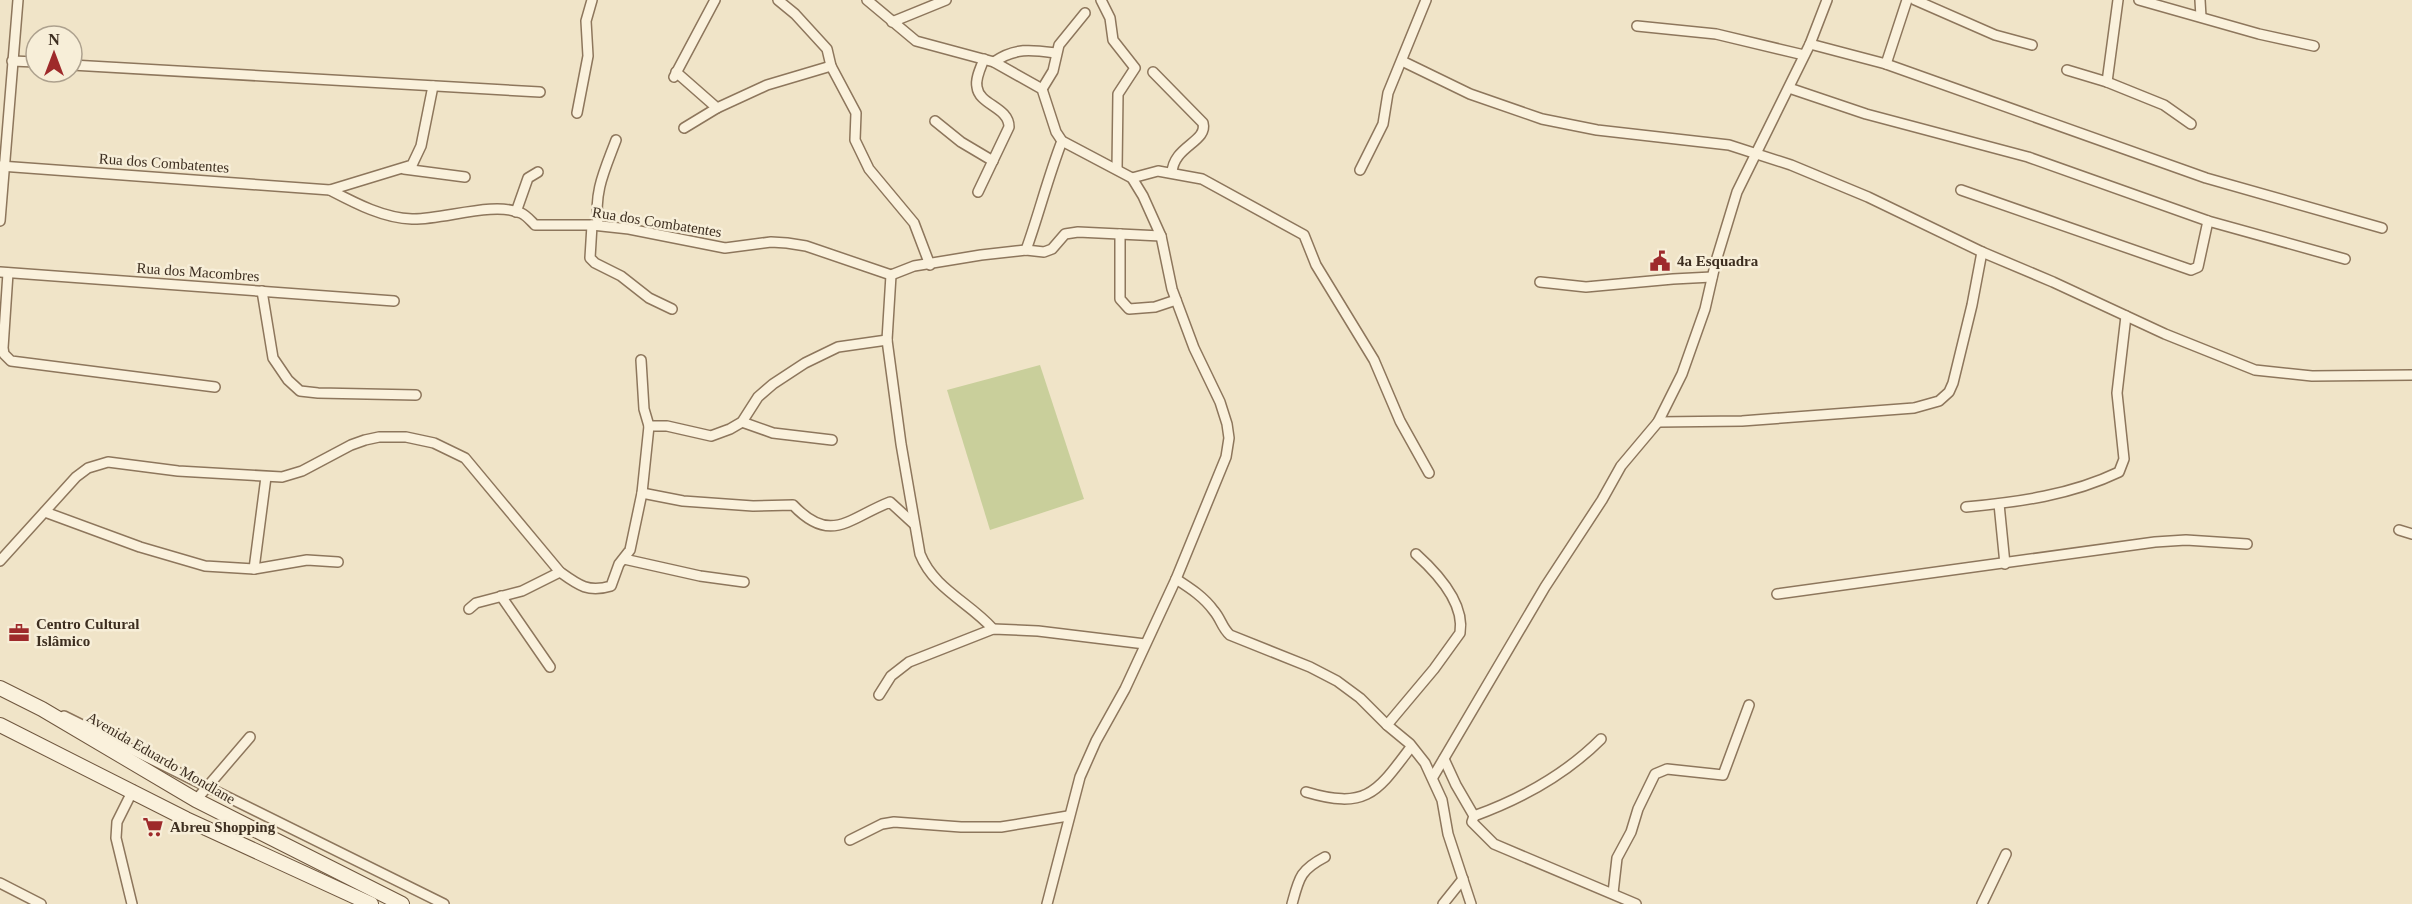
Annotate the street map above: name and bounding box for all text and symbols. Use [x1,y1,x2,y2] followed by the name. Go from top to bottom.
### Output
[24,24,84,84] north arrow
[48,31,60,48] text: N
[98,150,230,176] street label: Rua dos Combatentes
[591,204,723,240] street label: Rua dos Combatentes
[1648,249,1672,273] public building icon: 4a Esquadra
[1677,253,1759,269] place label: 4a Esquadra
[136,260,260,284] street label: Rua dos Macombres
[36,616,139,649] place label: Centro Cultural Islâmico
[7,621,31,645] office icon: Centro Cultural Islâmico
[84,709,238,807] street label: Avenida Eduardo Mondlane
[141,815,165,839] supermarket icon: Abreu Shopping
[170,819,276,835] place label: Abreu Shopping

